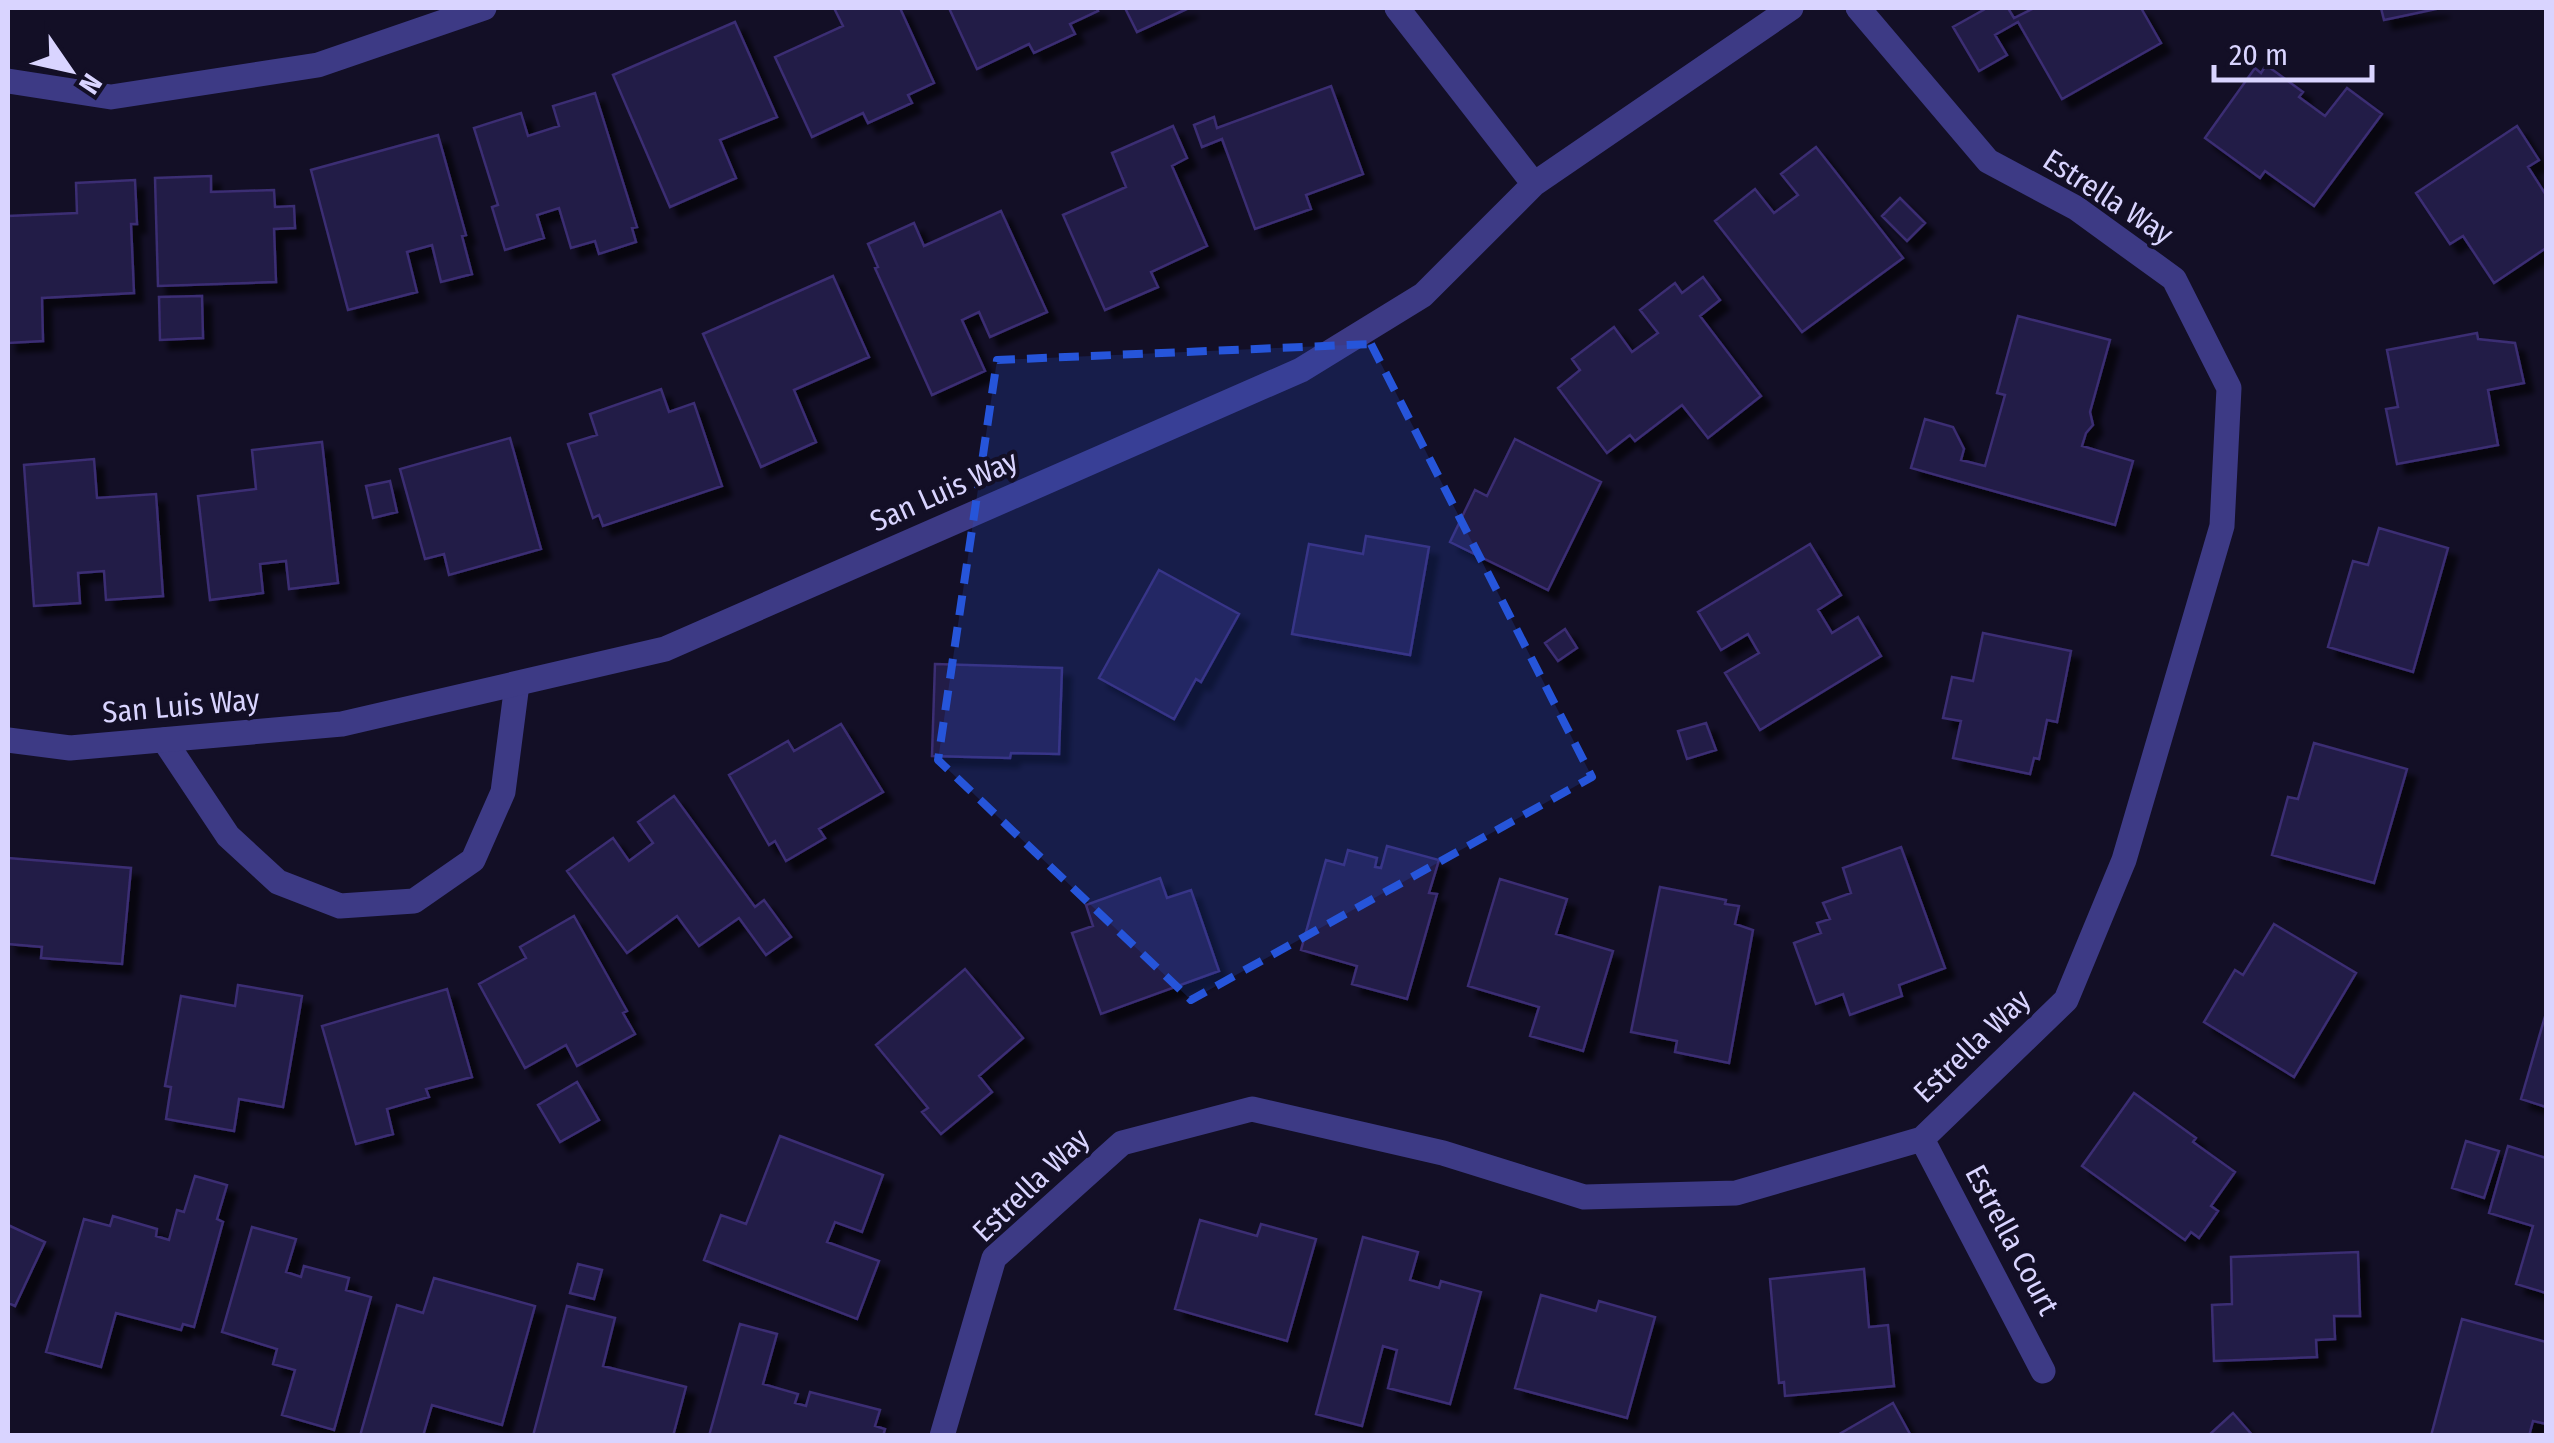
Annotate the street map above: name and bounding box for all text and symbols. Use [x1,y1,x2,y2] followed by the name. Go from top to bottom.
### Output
[20,20,120,120] north arrow
[2214,20,2372,82] scale bar
[2229,37,2288,73] text: 20 m
[72,68,109,100] text: N
[2036,142,2180,253] street label: Estrella Way
[865,442,1024,539] street label: San Luis Way
[101,681,262,731] street label: San Luis Way
[1906,981,2038,1110] street label: Estrella Way
[965,1120,1097,1249] street label: Estrella Way
[1957,1159,2067,1321] street label: Estrella Court

